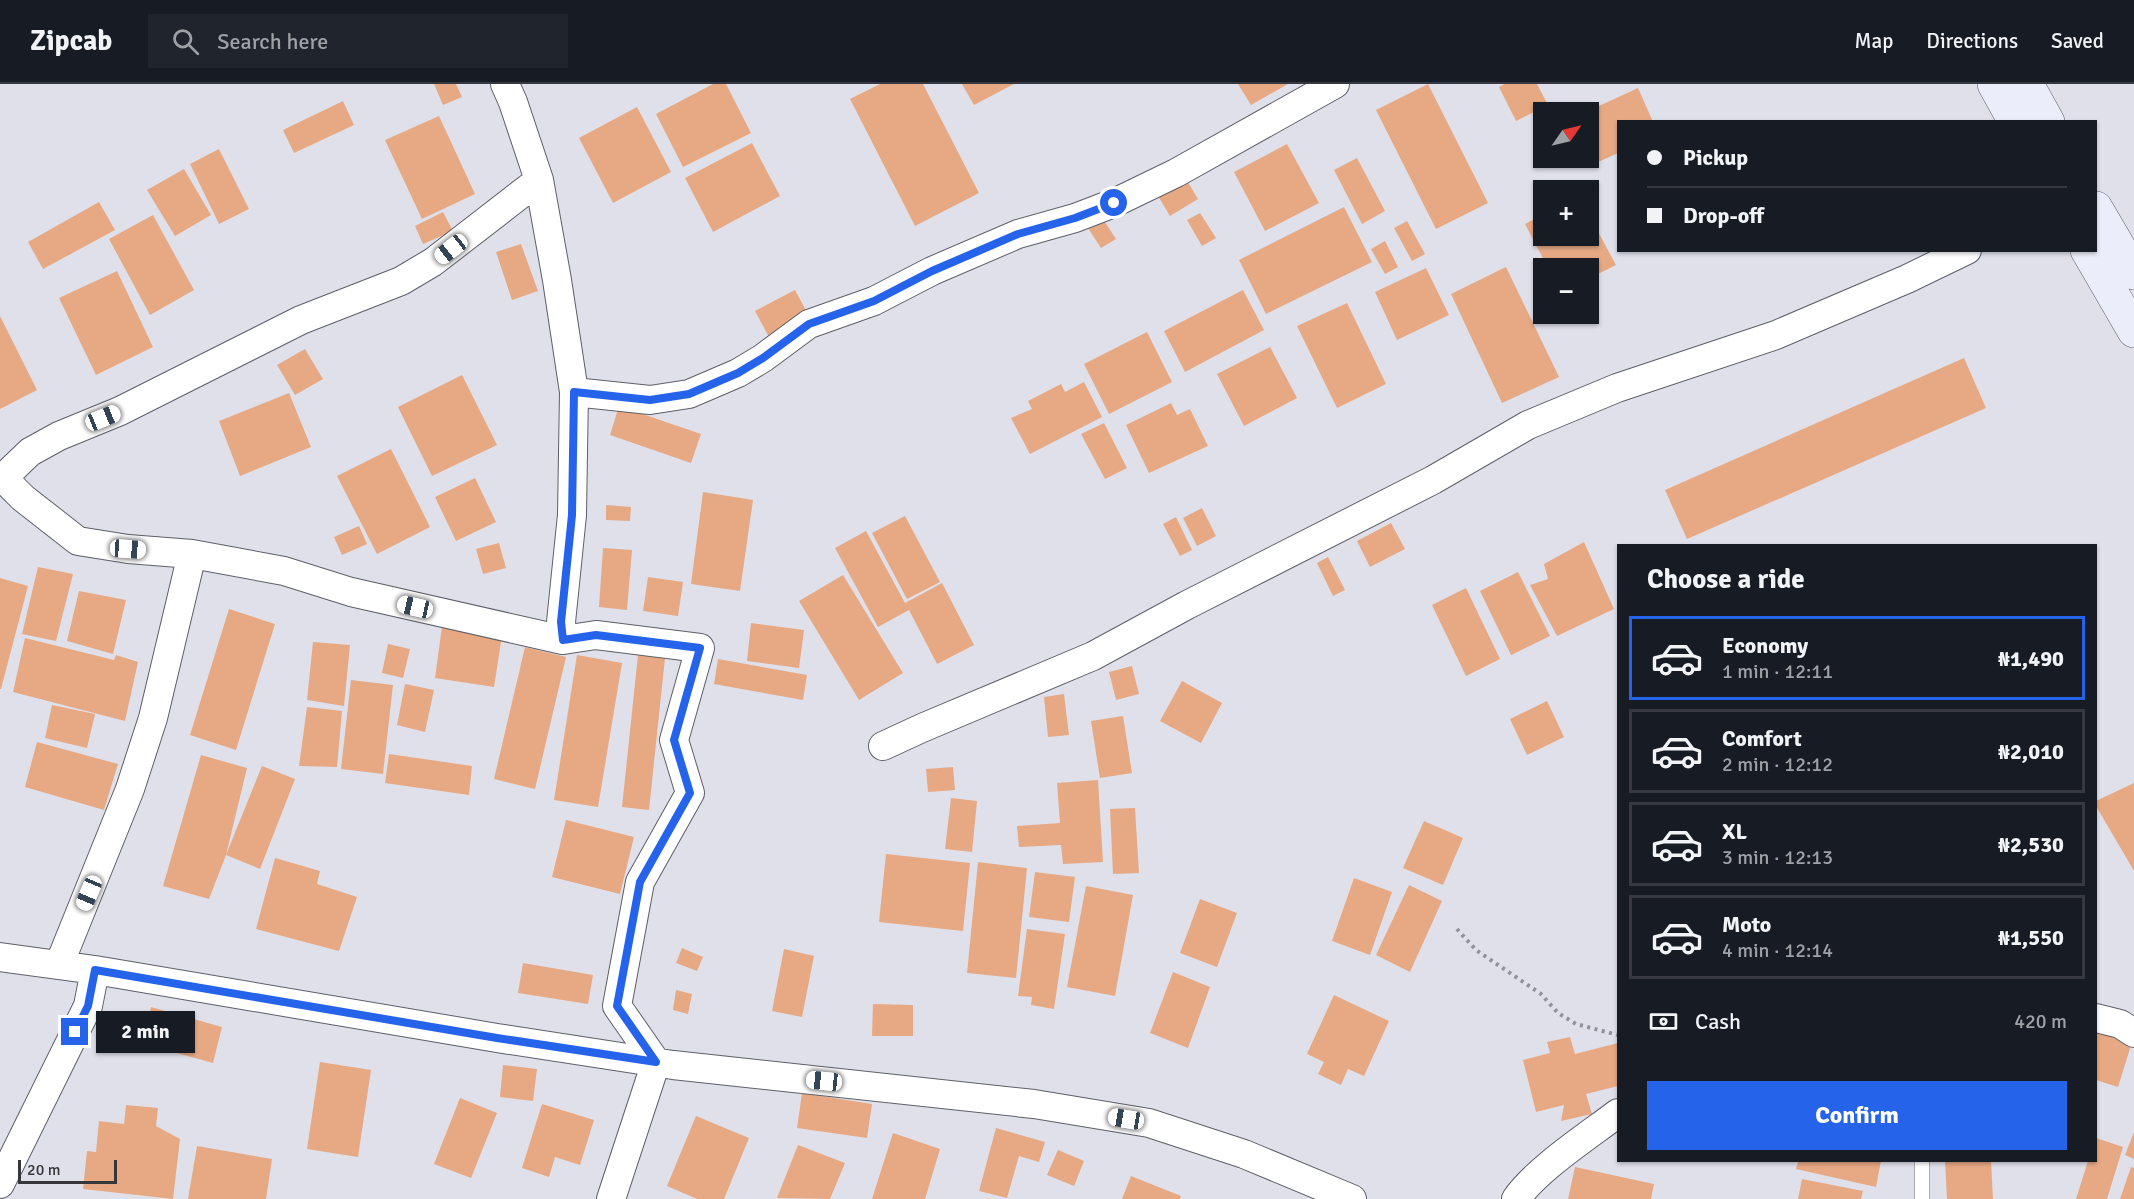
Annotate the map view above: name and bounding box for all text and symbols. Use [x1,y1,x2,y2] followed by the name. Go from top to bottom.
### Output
[148,14,568,68] search box
[30,24,112,58] text: Zipcab
[169,25,202,58] icon: search
[217,28,328,55] text: Search here
[1855,28,1893,54] text: Map
[1926,28,2018,54] text: Directions
[2051,28,2104,54] text: Saved
[1533,102,1599,168] north arrow
[1533,102,1599,324] map controls
[1683,144,1748,171] text: Pickup
[1533,180,1599,246] button: +
[1100,189,1127,216] route start
[1683,202,1764,229] text: Drop-off
[431,231,471,267] car
[1533,258,1599,324] button: −
[83,403,123,433] car
[109,539,147,559] car
[1647,563,1805,596] text: Choose a ride
[395,594,435,620] car
[1650,631,1704,685] icon: car
[1722,632,1808,659] text: Economy
[1998,645,2064,672] text: ₦1,490
[1722,659,1833,684] text: 1 min · 12:11
[1650,724,1704,778] icon: car
[1722,725,1802,752] text: Comfort
[1998,738,2064,765] text: ₦2,010
[1722,752,1833,777] text: 2 min · 12:12
[1650,817,1704,871] icon: car
[1722,818,1747,845] text: XL
[1998,831,2064,858] text: ₦2,530
[1722,845,1833,870] text: 3 min · 12:13
[74,873,104,913] car
[1650,910,1704,964] icon: car
[1722,911,1771,938] text: Moto
[1998,924,2064,951] text: ₦1,550
[1722,938,1833,963] text: 4 min · 12:14
[1647,1005,1680,1038] icon: cash
[1695,1008,1741,1035] text: Cash
[2014,1009,2067,1034] text: 420 m
[96,1011,195,1053] callout: 2 min
[61,1018,88,1045] route end
[121,1019,170,1044] text: 2 min
[805,1070,843,1092] car
[1647,1081,2067,1150] button: Confirm
[1107,1107,1145,1131] car
[18,1157,117,1184] scale bar
[27,1160,61,1180] text: 20 m

